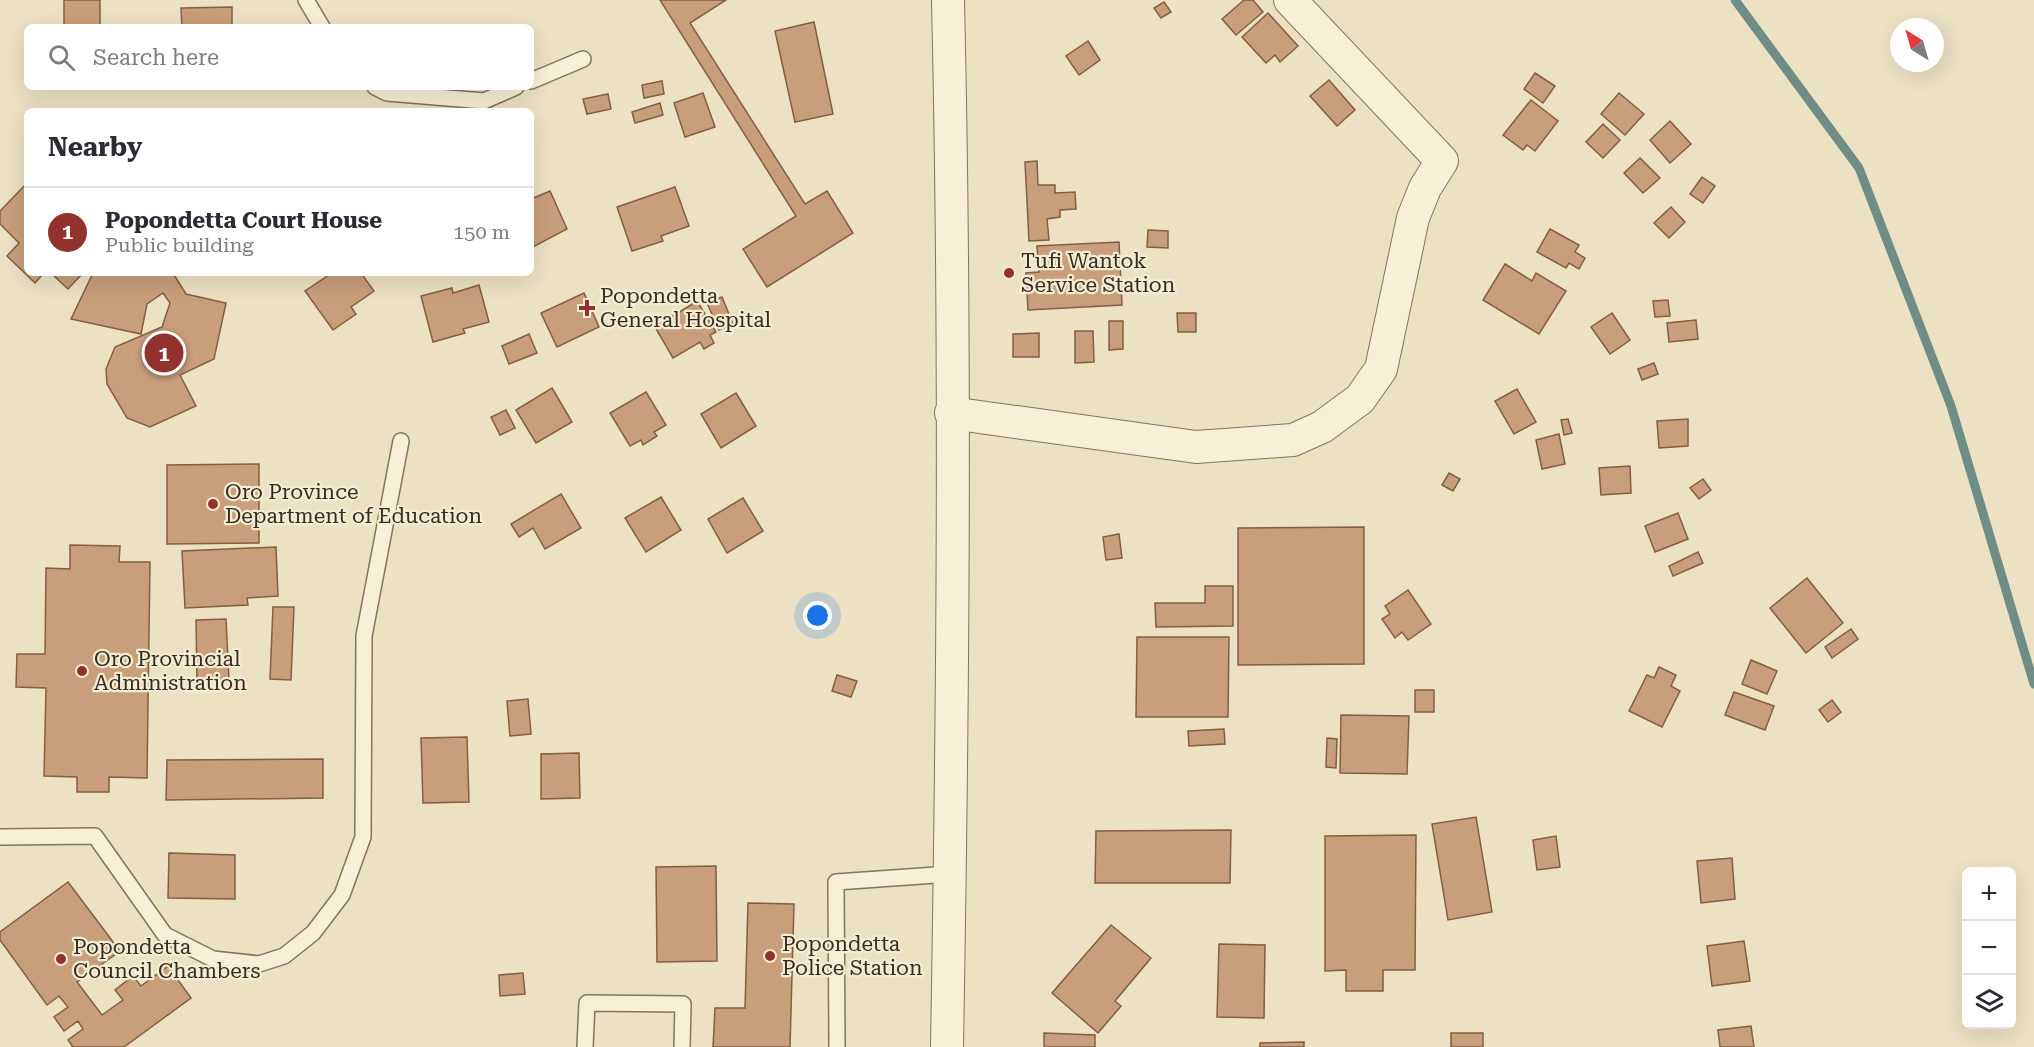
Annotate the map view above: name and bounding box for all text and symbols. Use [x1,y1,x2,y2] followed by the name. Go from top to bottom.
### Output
[1890,18,1944,72] north arrow
[24,24,534,90] search box
[45,41,78,74] icon: search
[93,45,219,70] text: Search here
[48,132,142,162] text: Nearby
[105,208,382,233] text: Popondetta Court House
[62,220,73,244] text: 1
[453,220,510,244] text: 150 m
[105,233,254,257] text: Public building
[1021,249,1176,297] place label: Tufi Wantok Service Station
[1002,266,1016,280] marker: Tufi Wantok Service Station
[600,284,772,332] place label: Popondetta General Hospital
[578,299,596,317] marker: Popondetta General Hospital
[144,330,184,376] pin: 1
[225,480,482,528] place label: Oro Province Department of Education
[206,497,220,511] marker: Oro Province Department of Education
[803,601,832,630] your location
[94,647,247,695] place label: Oro Provincial Administration
[75,664,89,678] marker: Oro Provincial Administration
[1962,867,2016,1029] map controls
[1962,867,2016,921] button: +
[1962,921,2016,975] button: −
[782,932,923,980] place label: Popondetta Police Station
[73,935,260,983] place label: Popondetta Council Chambers
[763,949,777,963] marker: Popondetta Police Station
[54,952,68,966] marker: Popondetta Council Chambers
[1962,975,2016,1029] button: layers

